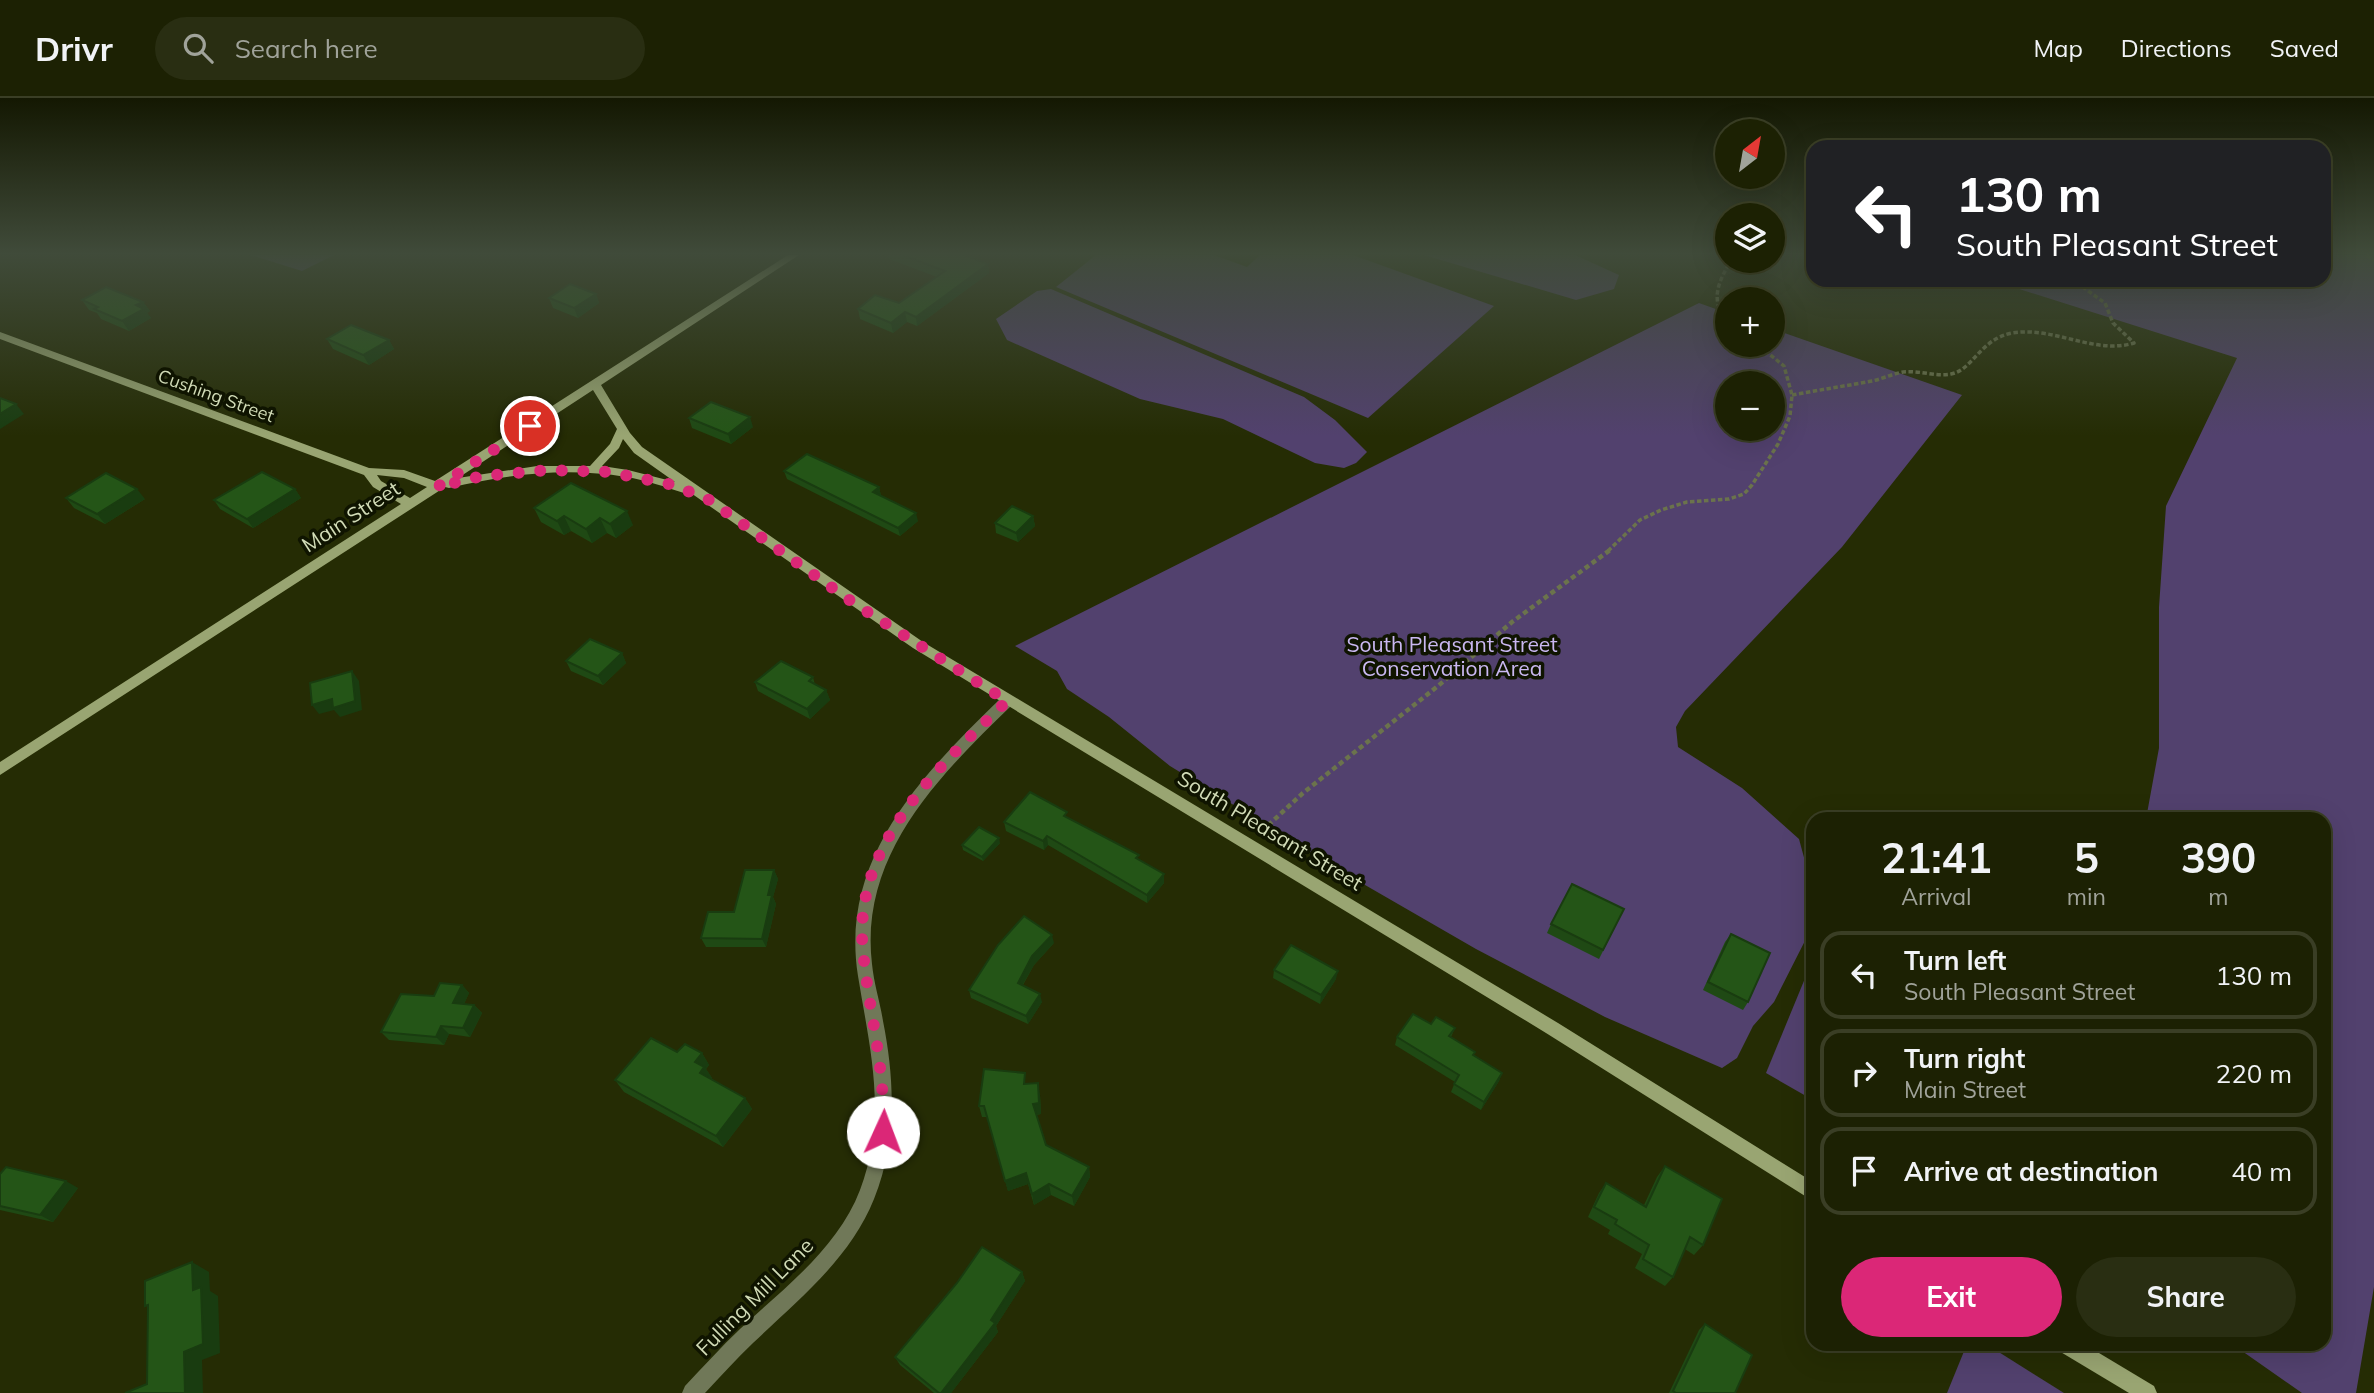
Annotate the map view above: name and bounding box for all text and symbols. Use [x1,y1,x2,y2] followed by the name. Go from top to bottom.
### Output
[155,17,645,80] search box
[35,28,113,69] text: Drivr
[179,29,217,67] icon: search
[235,32,378,65] text: Search here
[2033,33,2083,63] text: Map
[2121,33,2232,63] text: Directions
[2270,33,2339,63] text: Saved
[1715,119,1785,189] north arrow
[1715,119,1785,441] map controls
[1956,163,2102,224] text: 130 m
[1841,168,1932,259] icon: left
[1715,203,1785,273] button: layers
[1956,224,2278,264] text: South Pleasant Street
[1715,287,1785,357] button: +
[155,364,277,427] street label: Cushing Street
[1715,371,1785,441] button: −
[500,396,560,456] pin
[511,407,549,445] icon: arrive
[297,475,404,557] street label: Main Street
[1346,631,1558,681] park label: South Pleasant Street Conservation Area
[1173,765,1368,896] street label: South Pleasant Street
[1881,831,1992,884] text: 21:41
[2074,831,2099,884] text: 5
[2181,831,2256,884] text: 390
[1901,882,1972,911] text: Arrival
[2067,882,2106,911] text: min
[2208,882,2229,911] text: m
[1904,944,2006,977] text: Turn left
[1845,956,1883,994] icon: left
[2216,959,2292,992] text: 130 m
[1904,977,2135,1006] text: South Pleasant Street
[1904,1042,2025,1075] text: Turn right
[1845,1054,1883,1092] icon: right
[2216,1057,2292,1090] text: 220 m
[1904,1075,2026,1104] text: Main Street
[846,1095,920,1169] position arrow
[1845,1152,1883,1190] icon: arrive
[1904,1155,2159,1188] text: Arrive at destination
[2231,1155,2292,1188] text: 40 m
[690,1232,818,1360] street label: Fulling Mill Lane
[1841,1257,2062,1337] button: Exit
[2076,1257,2296,1337] button: Share

